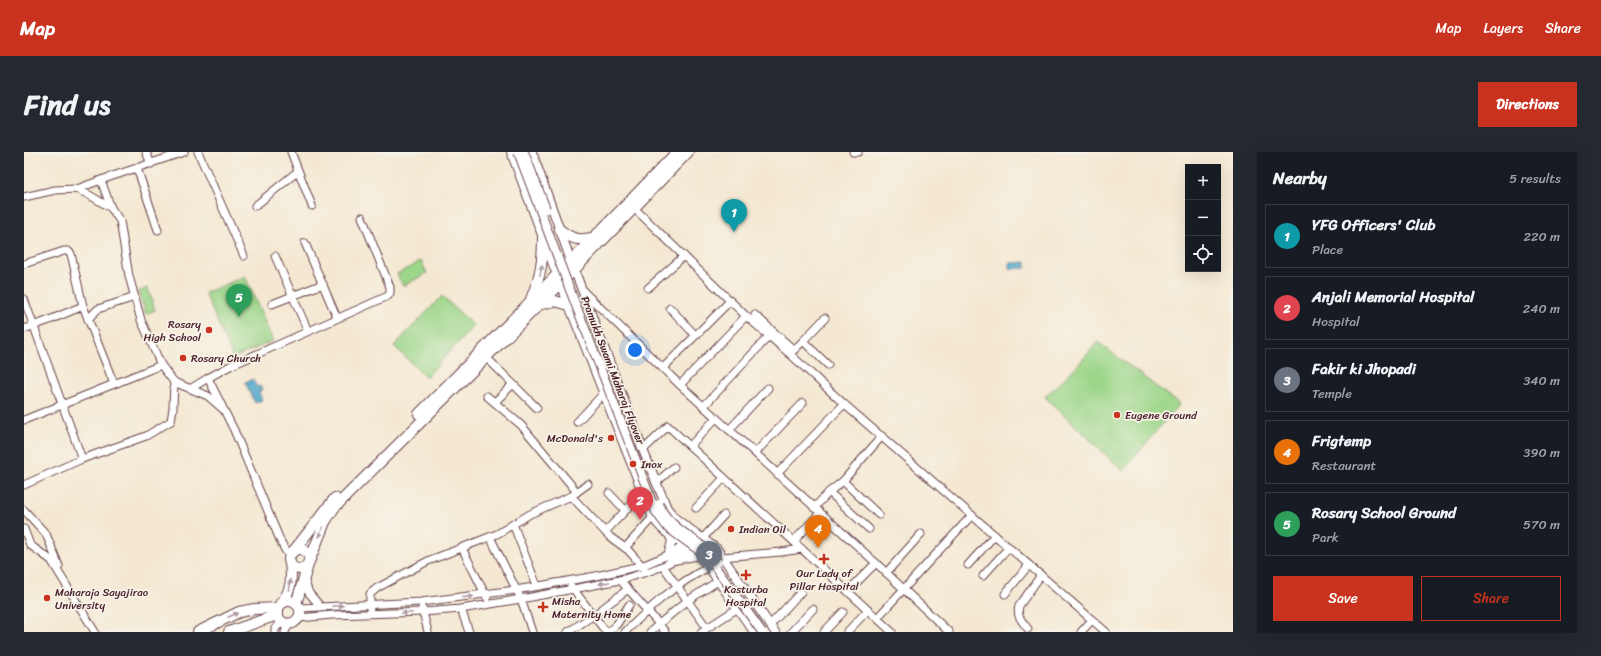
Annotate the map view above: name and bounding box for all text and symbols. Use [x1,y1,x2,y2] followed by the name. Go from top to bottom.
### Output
[20,12,55,45] text: Map
[1436,16,1461,41] text: Map
[1483,16,1523,41] text: Layers
[1545,16,1581,41] text: Share
[24,80,111,129] text: Find us
[1478,82,1577,127] button: Directions
[1273,163,1327,193] text: Nearby
[1185,164,1221,272] map controls
[1185,164,1221,200] button: +
[1509,167,1561,190] text: 5 results
[721,199,747,232] pin: 1
[1185,200,1221,236] button: −
[1312,212,1436,238] text: YFG Officers' Club
[1284,225,1290,248] text: 1
[1523,225,1560,248] text: 220 m
[1185,236,1221,272] button: locate
[1312,238,1343,261] text: Place
[538,264,544,276] one-way arrow
[226,284,252,317] pin: 5
[1312,284,1474,310] text: Anjali Memorial Hospital
[575,293,650,449] street label: Pramukh Swami Maharaj Flyover
[1283,297,1291,320] text: 2
[1523,297,1560,320] text: 240 m
[1312,310,1360,333] text: Hospital
[144,315,202,347] place label: Rosary High School
[204,325,214,335] marker: Rosary High School
[625,340,645,360] your location
[191,349,261,368] place label: Rosary Church
[178,353,188,363] marker: Rosary Church
[1312,356,1416,382] text: Fakir ki Jhopadi
[1283,369,1291,392] text: 3
[1523,369,1560,392] text: 340 m
[1312,382,1352,405] text: Temple
[1125,406,1198,425] place label: Eugene Ground
[1112,410,1122,420] marker: Eugene Ground
[1312,428,1371,454] text: Frigtemp
[547,429,604,448] place label: McDonald's
[606,433,616,443] marker: McDonald's
[1283,441,1291,464] text: 4
[1523,441,1560,464] text: 390 m
[1312,454,1376,477] text: Restaurant
[640,455,663,474] place label: Inox
[628,459,638,469] marker: Inox
[627,487,653,520] pin: 2
[1312,500,1456,526] text: Rosary School Ground
[1283,513,1291,536] text: 5
[1523,513,1560,536] text: 570 m
[805,515,831,548] pin: 4
[738,520,787,539] place label: Indian Oil
[726,524,736,534] marker: Indian Oil
[318,526,324,538] one-way arrow
[1312,526,1339,549] text: Park
[696,541,722,574] pin: 3
[818,553,830,565] marker: Our Lady of Pillar Hospital
[789,564,859,596] place label: Our Lady of Pillar Hospital
[740,569,752,581] marker: Kasturba Hospital
[1273,576,1413,621] button: Save
[1421,576,1561,621] button: Share
[286,579,293,591] one-way arrow
[598,580,610,586] one-way arrow
[724,580,768,612] place label: Kasturba Hospital
[55,583,149,615] place label: Maharaja Sayajirao University
[552,592,632,624] place label: Misha Maternity Home
[42,593,52,603] marker: Maharaja Sayajirao University
[462,593,474,600] one-way arrow
[537,601,549,613] marker: Misha Maternity Home
[332,603,345,609] one-way arrow
[400,610,413,616] one-way arrow
[228,612,239,618] one-way arrow

